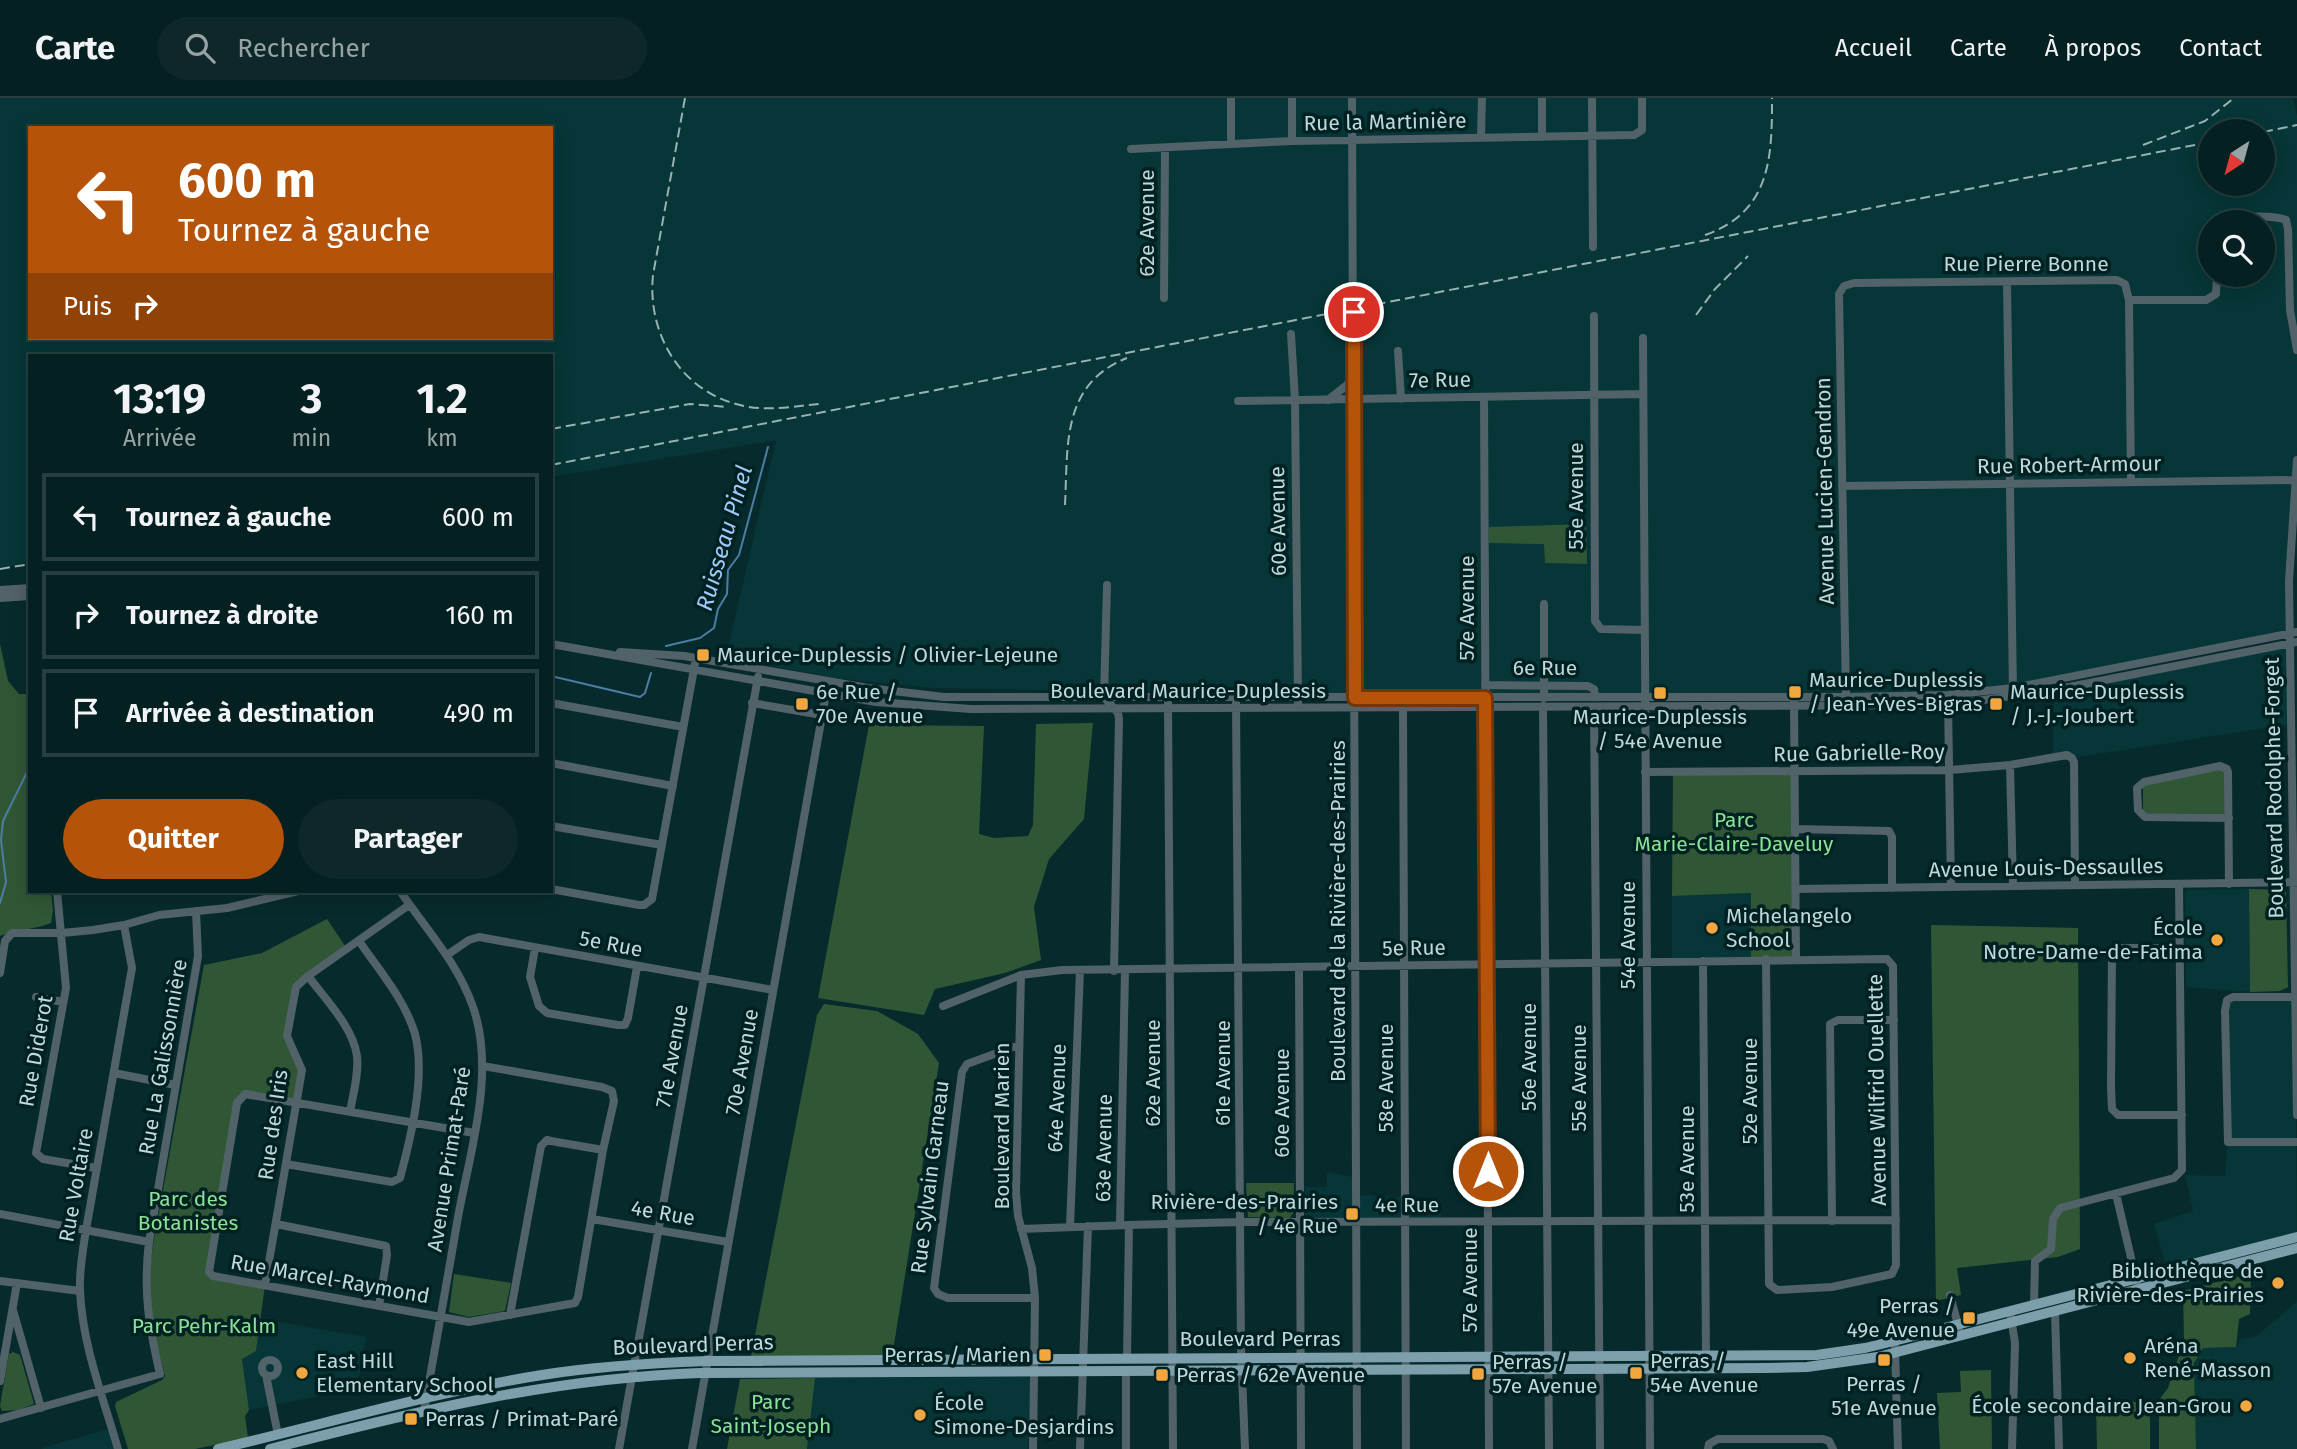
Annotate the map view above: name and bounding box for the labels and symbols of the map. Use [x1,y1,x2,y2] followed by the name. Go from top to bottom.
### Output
[1303,108,1467,136] street label: Rue la Martinière
[2198,119,2275,196] north arrow
[1134,169,1160,277] street label: 62e Avenue
[1943,251,2109,277] street label: Rue Pierre Bonne
[1324,282,1384,342] pin
[1409,366,1471,394] street label: 7e Rue
[1810,377,1840,605] street label: Avenue Lucien-Gendron
[1563,442,1589,550] street label: 55e Avenue
[1977,450,2161,480] street label: Rue Robert-Armour
[690,462,758,614] water label: Ruisseau Pinel
[1264,466,1292,576] street label: 60e Avenue
[1454,555,1480,661] street label: 57e Avenue
[717,642,1058,668] place label: Maurice-Duplessis / Olivier-Lejeune
[695,647,711,663] marker: Maurice-Duplessis / Olivier-Lejeune
[1513,655,1577,681] street label: 6e Rue
[2259,657,2289,919] street label: Boulevard Rodolphe-Forget
[1809,667,1984,717] place label: Maurice-Duplessis / Jean-Yves-Bigras
[1050,678,1326,704] street label: Boulevard Maurice-Duplessis
[816,679,924,729] place label: 6e Rue / 70e Avenue
[2010,679,2185,729] place label: Maurice-Duplessis / J.-J.-Joubert
[1787,684,1803,700] marker: Maurice-Duplessis / Jean-Yves-Bigras
[1652,685,1668,701] marker: Maurice-Duplessis / 54e Avenue
[794,696,810,712] marker: 6e Rue / 70e Avenue
[1988,696,2004,712] marker: Maurice-Duplessis / J.-J.-Joubert
[1573,704,1747,754] place label: Maurice-Duplessis / 54e Avenue
[1773,738,1946,767] street label: Rue Gabrielle-Roy
[1325,740,1351,1082] street label: Boulevard de la Rivière-des-Prairies
[1635,807,1834,857] park label: Parc Marie-Claire-Daveluy
[1928,853,2164,883] street label: Avenue Louis-Dessaulles
[1615,881,1641,989] street label: 54e Avenue
[1726,903,1852,953] place label: Michelangelo School
[1983,915,2203,965] place label: École Notre-Dame-de-Fatima
[1704,920,1720,936] marker: Michelangelo School
[577,925,645,963] street label: 5e Rue
[2209,932,2225,948] marker: École Notre-Dame-de-Fatima
[1382,934,1446,962] street label: 5e Rue
[133,957,193,1157] street label: Rue La Galissonnière
[1862,974,1892,1206] street label: Avenue Wilfrid Ouellette
[13,993,59,1109] street label: Rue Diderot
[650,1002,694,1110] street label: 71e Avenue
[1516,1003,1542,1111] street label: 56e Avenue
[720,1007,764,1117] street label: 70e Avenue
[1140,1019,1166,1127] street label: 62e Avenue
[1210,1020,1236,1126] street label: 61e Avenue
[1373,1024,1399,1132] street label: 58e Avenue
[1566,1024,1592,1132] street label: 55e Avenue
[1737,1038,1763,1144] street label: 52e Avenue
[989,1042,1015,1210] street label: Boulevard Marien
[1042,1043,1072,1153] street label: 64e Avenue
[1269,1048,1295,1158] street label: 60e Avenue
[422,1065,476,1253] street label: Avenue Primat-Paré
[252,1068,294,1182] street label: Rue des Iris
[905,1079,955,1275] street label: Rue Sylvain Garneau
[1090,1094,1118,1202] street label: 63e Avenue
[1674,1105,1700,1213] street label: 53e Avenue
[53,1126,99,1244] street label: Rue Voltaire
[1451,1134,1525,1208] position arrow
[138,1186,238,1236] park label: Parc des Botanistes
[1150,1189,1338,1239] place label: Rivière-des-Prairies / 4e Rue
[1375,1192,1439,1218] street label: 4e Rue
[629,1195,697,1231] street label: 4e Rue
[1344,1206,1360,1222] marker: Rivière-des-Prairies / 4e Rue
[1457,1227,1483,1333] street label: 57e Avenue
[228,1249,432,1309] street label: Rue Marcel-Raymond
[2076,1258,2264,1308] place label: Bibliothèque de Rivière-des-Prairies
[2270,1275,2286,1291] marker: Bibliothèque de Rivière-des-Prairies
[1847,1293,1955,1343] place label: Perras / 49e Avenue
[1961,1310,1977,1326] marker: Perras / 49e Avenue
[132,1313,276,1339] park label: Parc Pehr-Kalm
[1179,1326,1341,1352] street label: Boulevard Perras
[612,1329,774,1361] street label: Boulevard Perras
[2144,1333,2272,1383] place label: Aréna René-Masson
[884,1342,1031,1368] place label: Perras / Marien
[1037,1347,1053,1363] marker: Perras / Marien
[316,1348,494,1398] place label: East Hill Elementary School
[1650,1348,1758,1398] place label: Perras / 54e Avenue
[1492,1349,1597,1399] place label: Perras / 57e Avenue
[2122,1350,2138,1366] marker: Aréna René-Masson
[1876,1352,1892,1368] marker: Perras / 51e Avenue
[1176,1362,1365,1388] place label: Perras / 62e Avenue
[294,1365,310,1381] marker: East Hill Elementary School
[1628,1365,1644,1381] marker: Perras / 54e Avenue
[1470,1366,1486,1382] marker: Perras / 57e Avenue
[1154,1367,1170,1383] marker: Perras / 62e Avenue
[1831,1371,1937,1421] place label: Perras / 51e Avenue
[711,1389,831,1439] park label: Parc Saint-Joseph
[934,1390,1114,1440] place label: École Simone-Desjardins
[1971,1393,2232,1419] place label: École secondaire Jean-Grou
[2238,1398,2254,1414] marker: École secondaire Jean-Grou
[425,1406,618,1432] place label: Perras / Primat-Paré
[912,1407,928,1423] marker: École Simone-Desjardins
[403,1411,419,1427] marker: Perras / Primat-Paré

